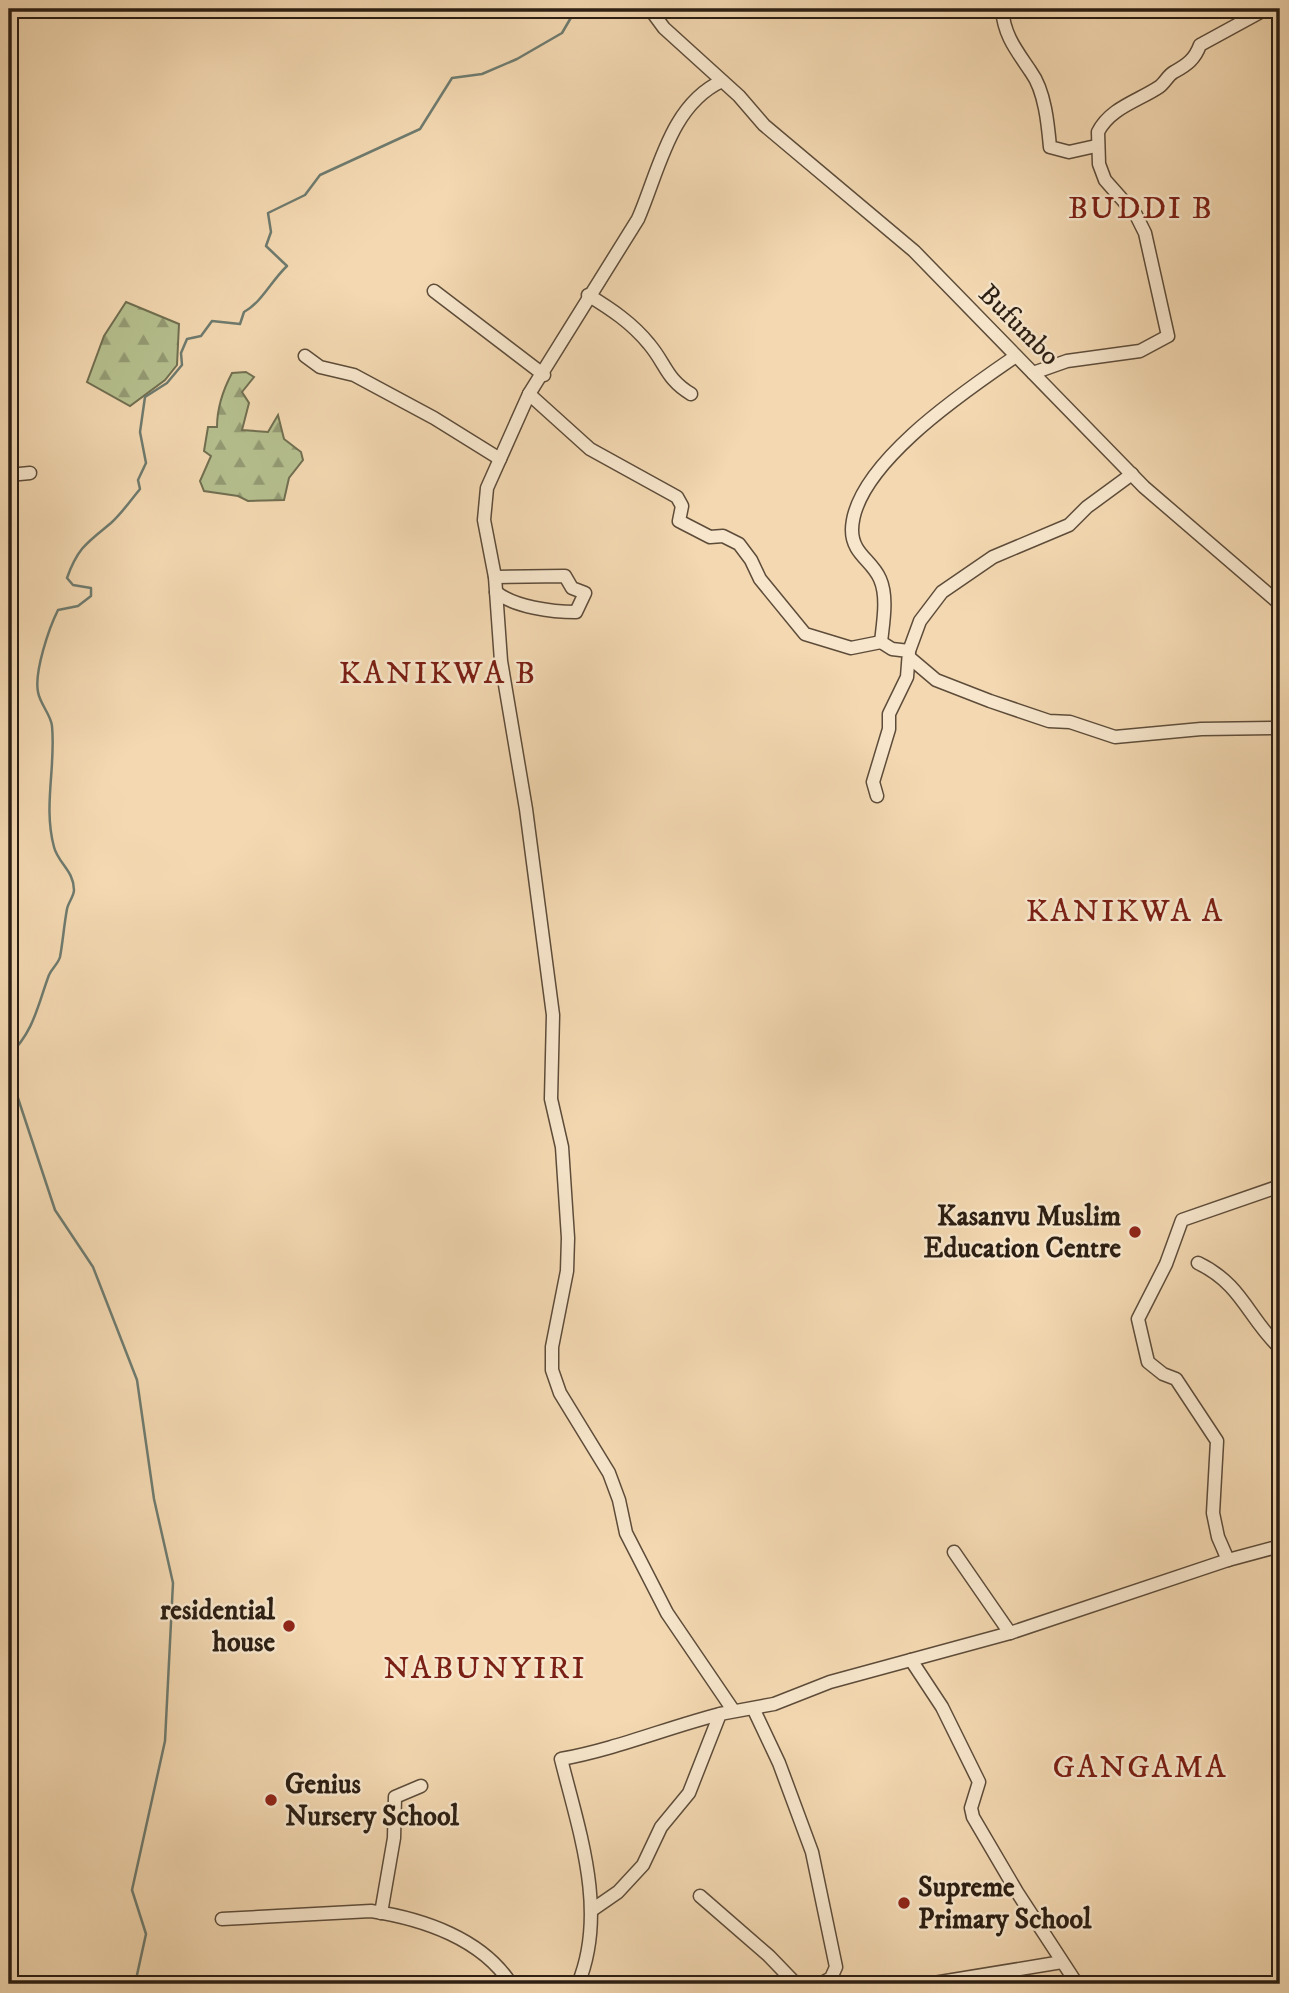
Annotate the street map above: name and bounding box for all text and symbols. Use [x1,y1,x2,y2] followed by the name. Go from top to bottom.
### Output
[1068,189,1214,229] district label: BUDDI B
[971,277,1067,373] street label: Bufumbo
[339,654,537,694] district label: KANIKWA B
[1026,892,1224,932] district label: KANIKWA A
[924,1199,1121,1266] place label: Kasanvu Muslim Education Centre
[1127,1224,1143,1240] marker: Kasanvu Muslim Education Centre
[160,1593,276,1660] place label: residential house
[281,1618,297,1634] marker: residential house
[383,1649,587,1689] district label: NABUNYIRI
[1052,1748,1228,1788] district label: GANGAMA
[285,1767,459,1834] place label: Genius Nursery School
[263,1792,279,1808] marker: Genius Nursery School
[918,1870,1092,1937] place label: Supreme Primary School
[896,1895,912,1911] marker: Supreme Primary School

